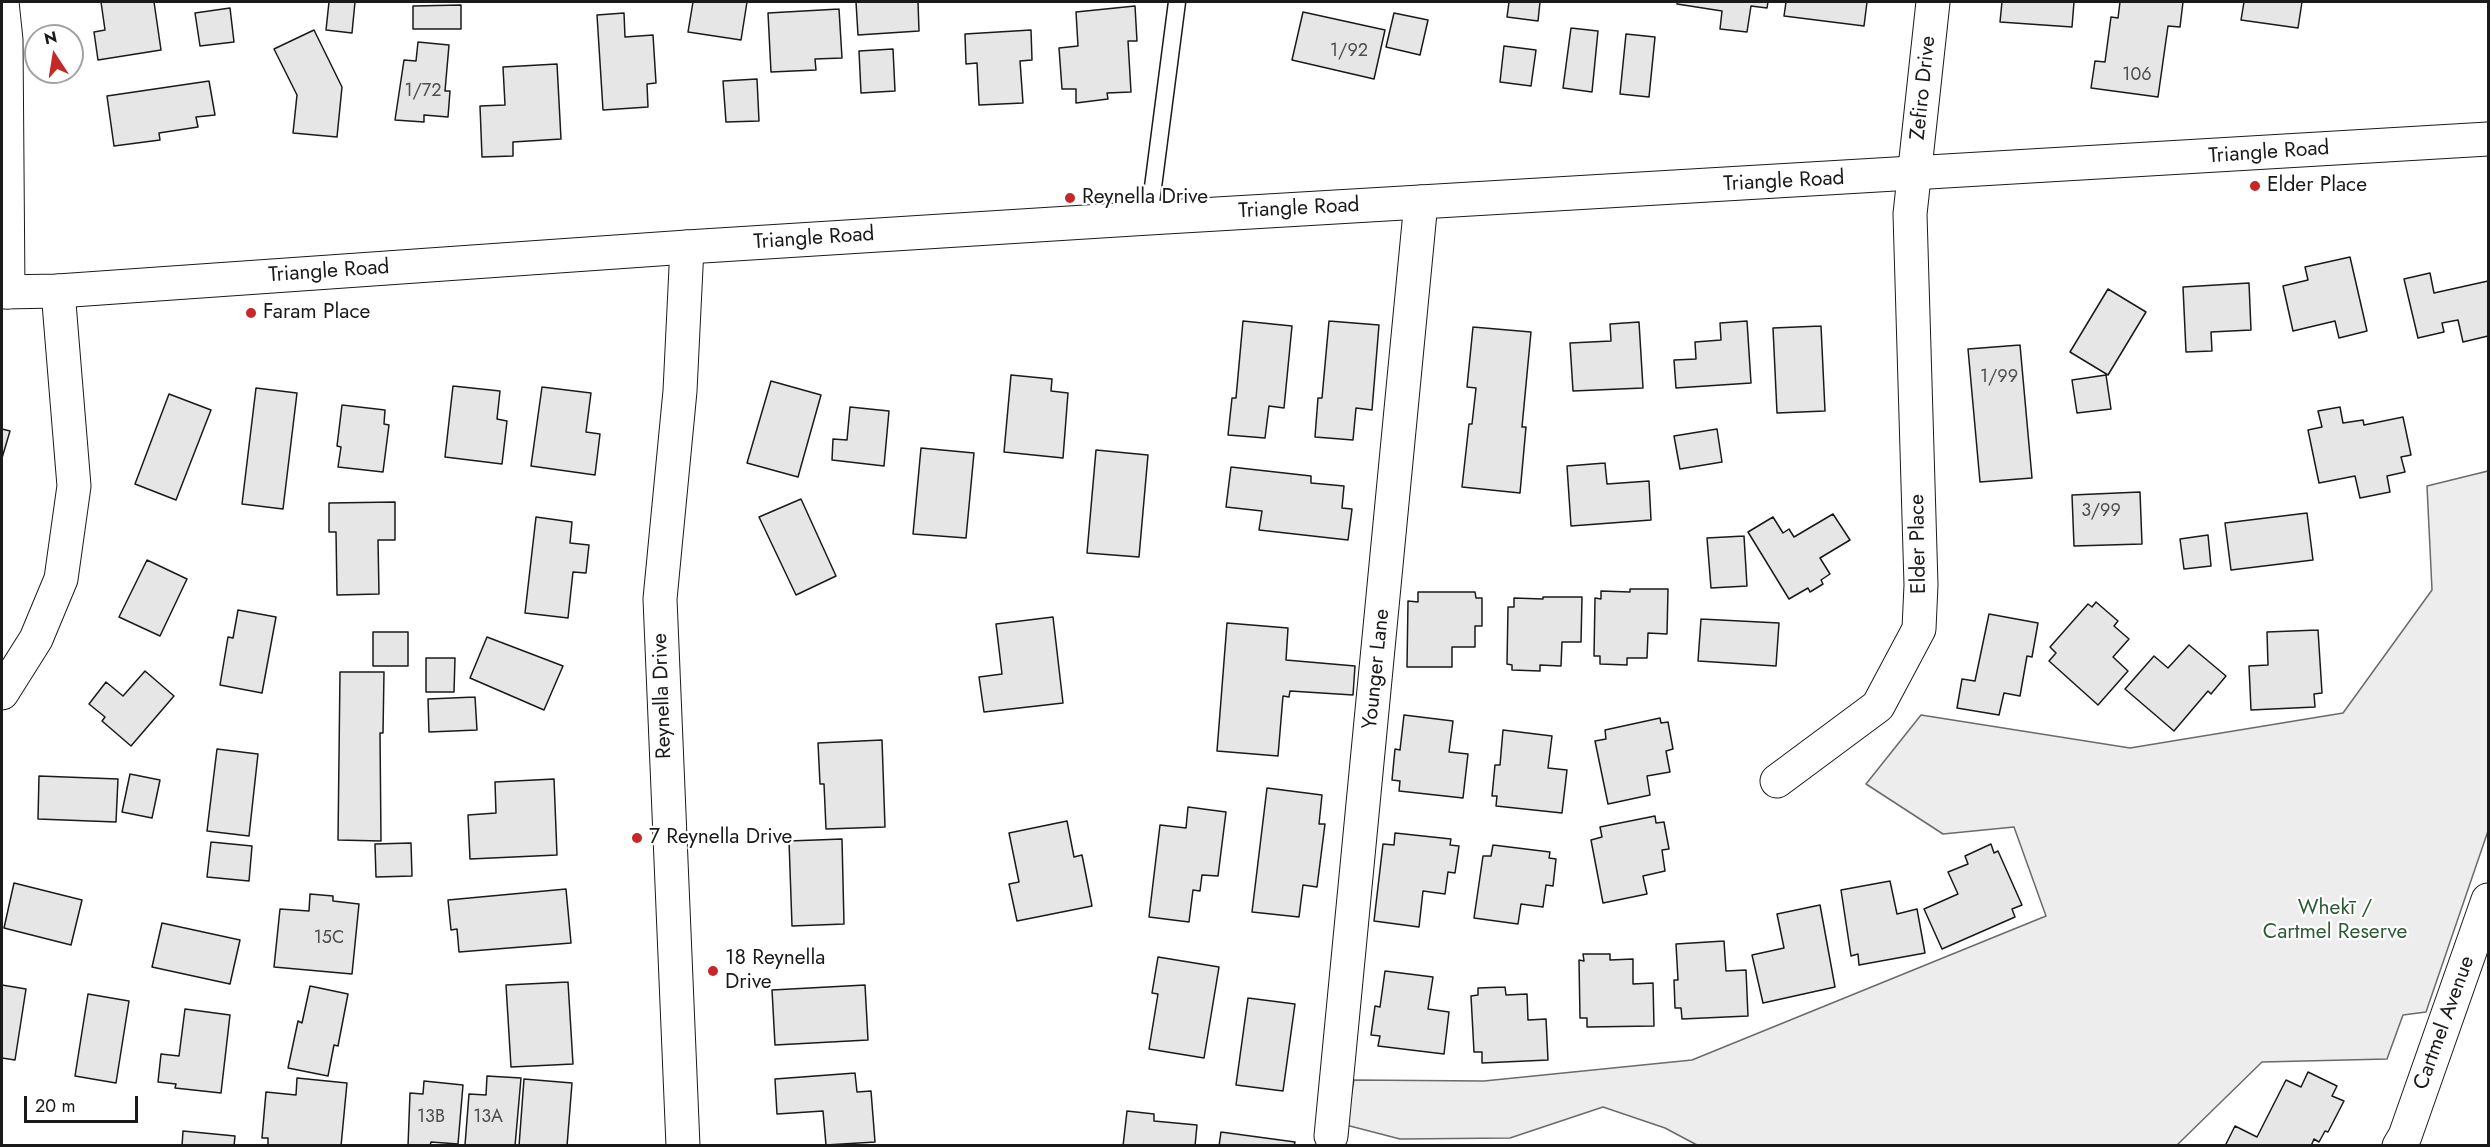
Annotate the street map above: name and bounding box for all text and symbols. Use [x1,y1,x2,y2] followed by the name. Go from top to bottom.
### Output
[24,24,84,84] north arrow
[42,25,59,50] text: N
[1906,35,1942,141] street label: Zefiro Drive
[1330,41,1368,63] house number: 1/92
[2122,65,2152,87] house number: 106
[404,81,442,103] house number: 1/72
[2208,136,2330,170] street label: Triangle Road
[1723,166,1845,198] street label: Triangle Road
[2267,173,2367,199] place label: Elder Place
[2248,179,2262,193] marker: Elder Place
[1082,185,1208,211] place label: Reynella Drive
[1063,191,1077,205] marker: Reynella Drive
[1238,193,1360,225] street label: Triangle Road
[753,222,875,256] street label: Triangle Road
[268,255,390,289] street label: Triangle Road
[263,300,370,326] place label: Faram Place
[244,306,258,320] marker: Faram Place
[1980,367,2018,389] house number: 1/99
[1906,494,1932,594] street label: Elder Place
[2081,501,2121,523] house number: 3/99
[1358,608,1396,730] street label: Younger Lane
[648,633,678,759] street label: Reynella Drive
[649,825,792,851] place label: 7 Reynella Drive
[630,831,644,845] marker: 7 Reynella Drive
[2263,896,2407,946] park label: Whekī / Cartmel Reserve
[314,928,344,950] house number: 15C
[725,946,825,996] place label: 18 Reynella Drive
[2409,953,2481,1093] street label: Cartmel Avenue
[706,964,720,978] marker: 18 Reynella Drive
[27,1084,141,1122] scale bar
[35,1093,75,1119] text: 20 m
[417,1107,445,1129] house number: 13B
[473,1107,503,1129] house number: 13A

